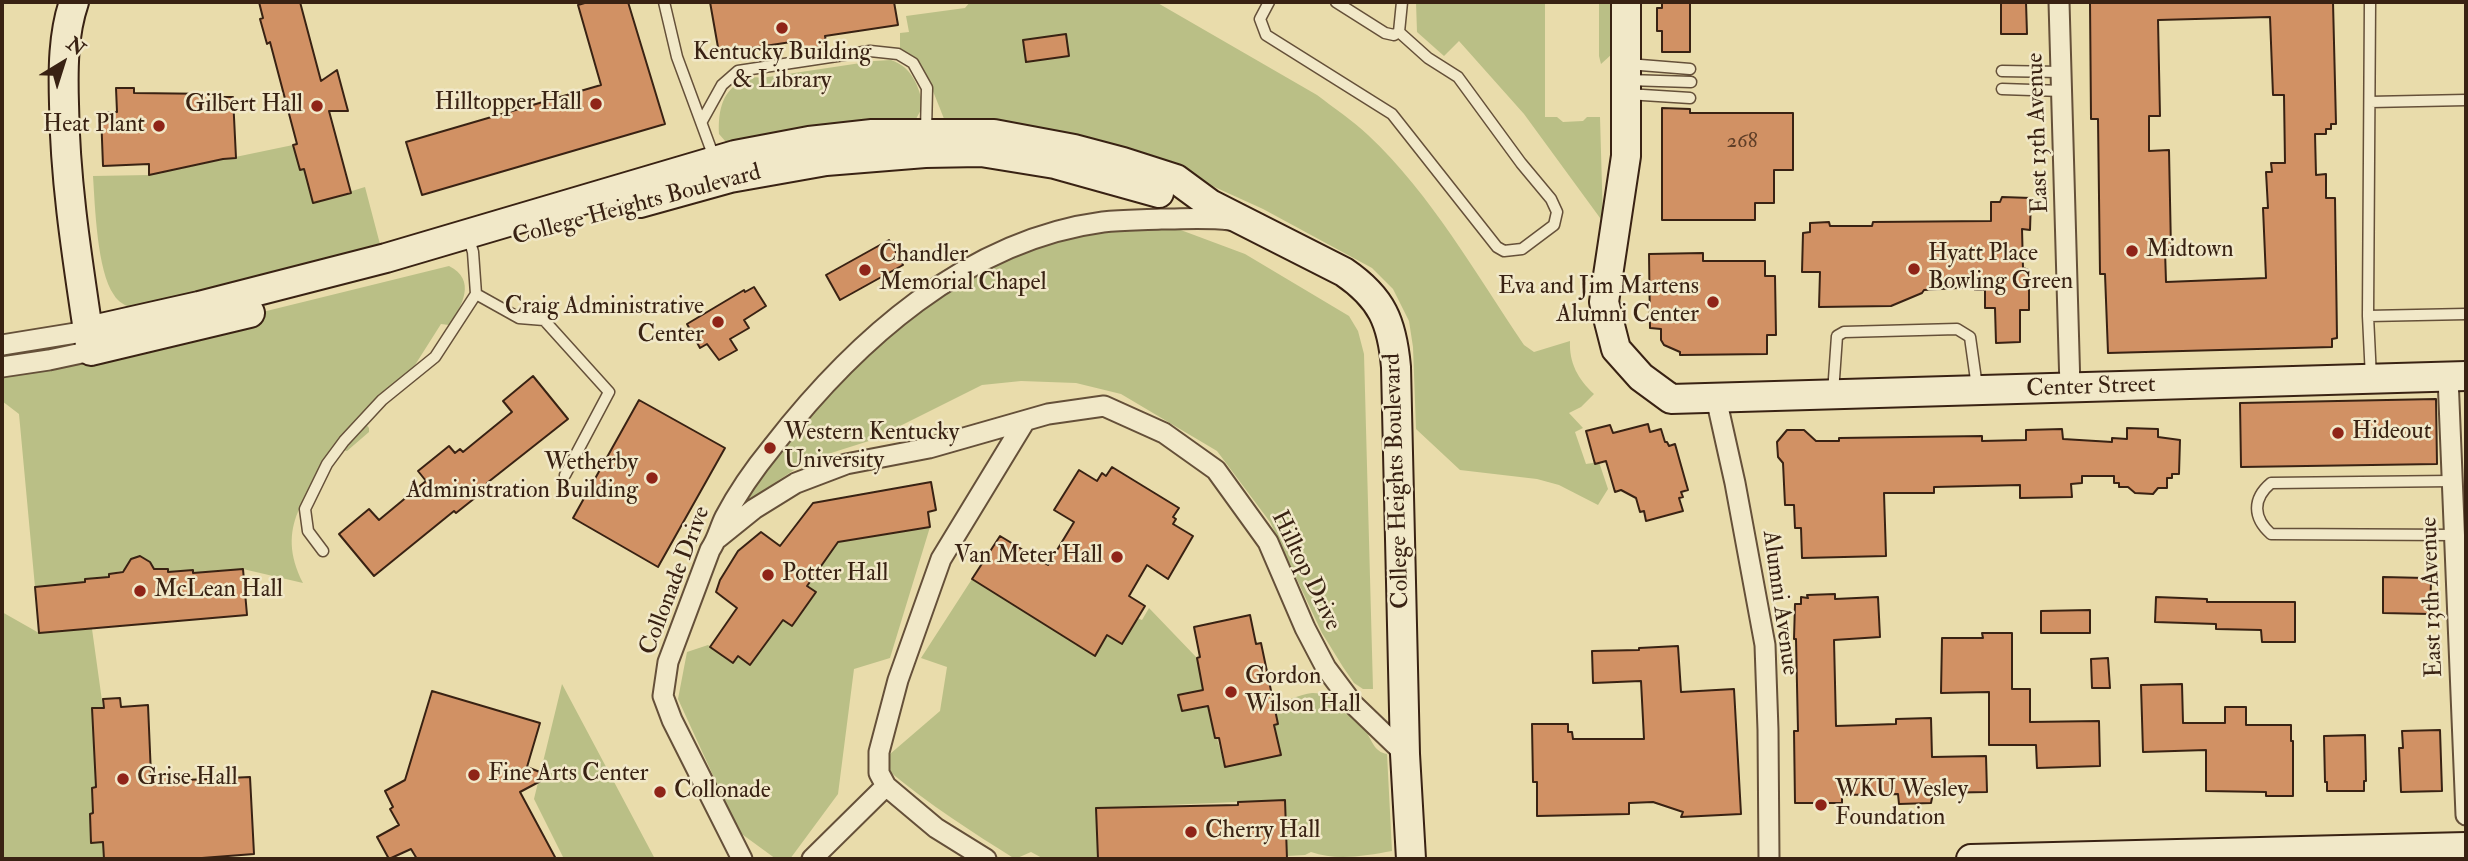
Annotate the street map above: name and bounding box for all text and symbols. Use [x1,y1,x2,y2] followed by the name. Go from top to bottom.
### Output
[774,20,790,36] marker: Kentucky Building & Library
[28,28,98,98] north arrow
[62,32,90,61] text: N
[693,40,871,96] place label: Kentucky Building & Library
[2022,52,2056,214] street label: East 13th Avenue
[434,90,582,118] place label: Hilltopper Hall
[185,92,303,120] place label: Gilbert Hall
[588,96,604,112] marker: Hilltopper Hall
[309,98,325,114] marker: Gilbert Hall
[43,112,145,140] place label: Heat Plant
[151,118,167,134] marker: Heat Plant
[1726,129,1758,155] house number: 268
[510,159,764,253] street label: College Heights Boulevard
[2146,237,2234,265] place label: Midtown
[1928,241,2073,297] place label: Hyatt Place Bowling Green
[879,242,1047,298] place label: Chandler Memorial Chapel
[2124,243,2140,259] marker: Midtown
[1906,261,1922,277] marker: Hyatt Place Bowling Green
[857,262,873,278] marker: Chandler Memorial Chapel
[1498,274,1699,330] place label: Eva and Jim Martens Alumni Center
[505,294,704,350] place label: Craig Administrative Center
[1705,294,1721,310] marker: Eva and Jim Martens Alumni Center
[710,314,726,330] marker: Craig Administrative Center
[1379,353,1417,609] street label: College Heights Boulevard
[2026,371,2156,405] street label: Center Street
[2352,419,2431,447] place label: Hideout
[784,420,959,476] place label: Western Kentucky University
[2330,425,2346,441] marker: Hideout
[762,440,778,456] marker: Western Kentucky University
[406,450,638,506] place label: Wetherby Administration Building
[644,470,660,486] marker: Wetherby Administration Building
[634,503,718,659] street label: Collonade Drive
[1264,506,1346,636] street label: Hilltop Drive
[2416,516,2450,678] street label: East 13th Avenue
[1755,529,1803,677] street label: Alumni Avenue
[954,543,1103,571] place label: Van Meter Hall
[1109,549,1125,565] marker: Van Meter Hall
[782,561,888,589] place label: Potter Hall
[760,567,776,583] marker: Potter Hall
[154,577,283,605] place label: McLean Hall
[132,583,148,599] marker: McLean Hall
[1245,664,1361,720] place label: Gordon Wilson Hall
[1223,684,1239,700] marker: Gordon Wilson Hall
[488,761,649,789] place label: Fine Arts Center
[137,765,238,793] place label: Grise Hall
[466,767,482,783] marker: Fine Arts Center
[115,771,131,787] marker: Grise Hall
[1835,777,1968,833] place label: WKU Wesley Foundation
[674,778,771,806] place label: Collonade
[652,784,668,800] marker: Collonade
[1813,797,1829,813] marker: WKU Wesley Foundation
[1205,818,1321,846] place label: Cherry Hall
[1183,824,1199,840] marker: Cherry Hall

